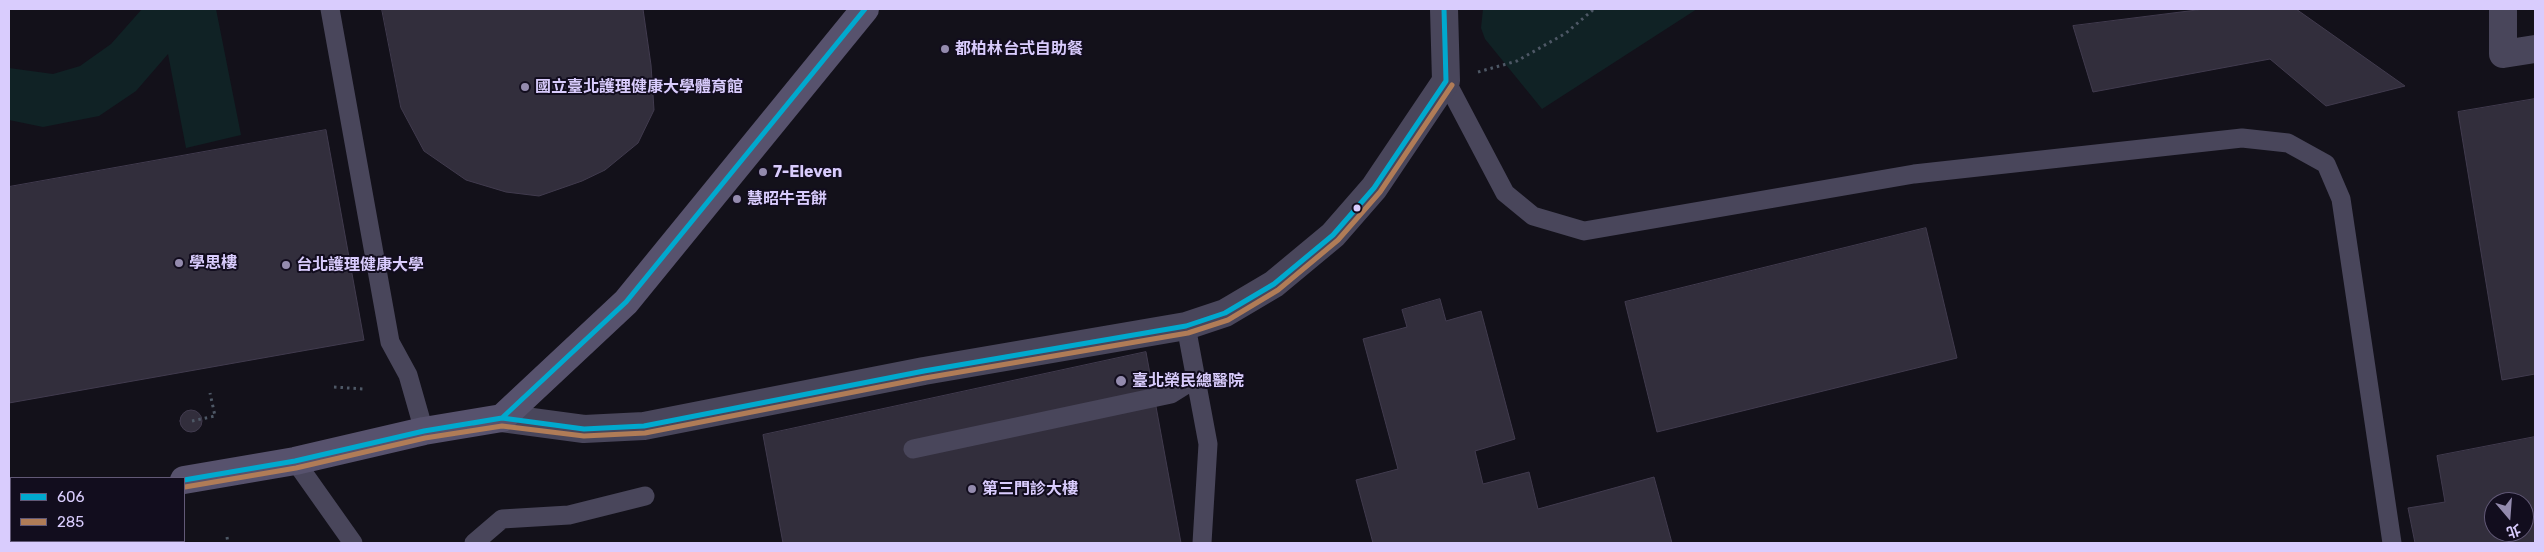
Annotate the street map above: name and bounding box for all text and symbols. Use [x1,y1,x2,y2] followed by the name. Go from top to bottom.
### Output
[955,39,1083,59] place label: 都柏林台式自助餐
[939,43,951,55] marker: 都柏林台式自助餐
[535,77,743,97] place label: 國立臺北護理健康大學體育館
[519,81,531,93] marker: 國立臺北護理健康大學體育館
[773,162,842,182] place label: 7-Eleven
[757,166,769,178] marker: 7-Eleven
[747,189,827,209] place label: 慧昭牛舌餅
[731,193,743,205] marker: 慧昭牛舌餅
[1352,203,1362,213] unlabelled marker
[189,253,237,273] place label: 學思樓
[296,255,424,275] place label: 台北護理健康大學
[173,257,185,269] marker: 學思樓
[280,259,292,271] marker: 台北護理健康大學
[1132,371,1244,391] place label: 臺北榮民總醫院
[1114,374,1128,388] marker: 臺北榮民總醫院
[10,477,185,542] legend
[982,479,1078,499] place label: 第三門診大樓
[966,483,978,495] marker: 第三門診大樓
[57,488,85,506] text: 606
[2484,492,2534,542] north arrow
[57,513,84,531] text: 285
[2504,521,2523,541] text: 北

